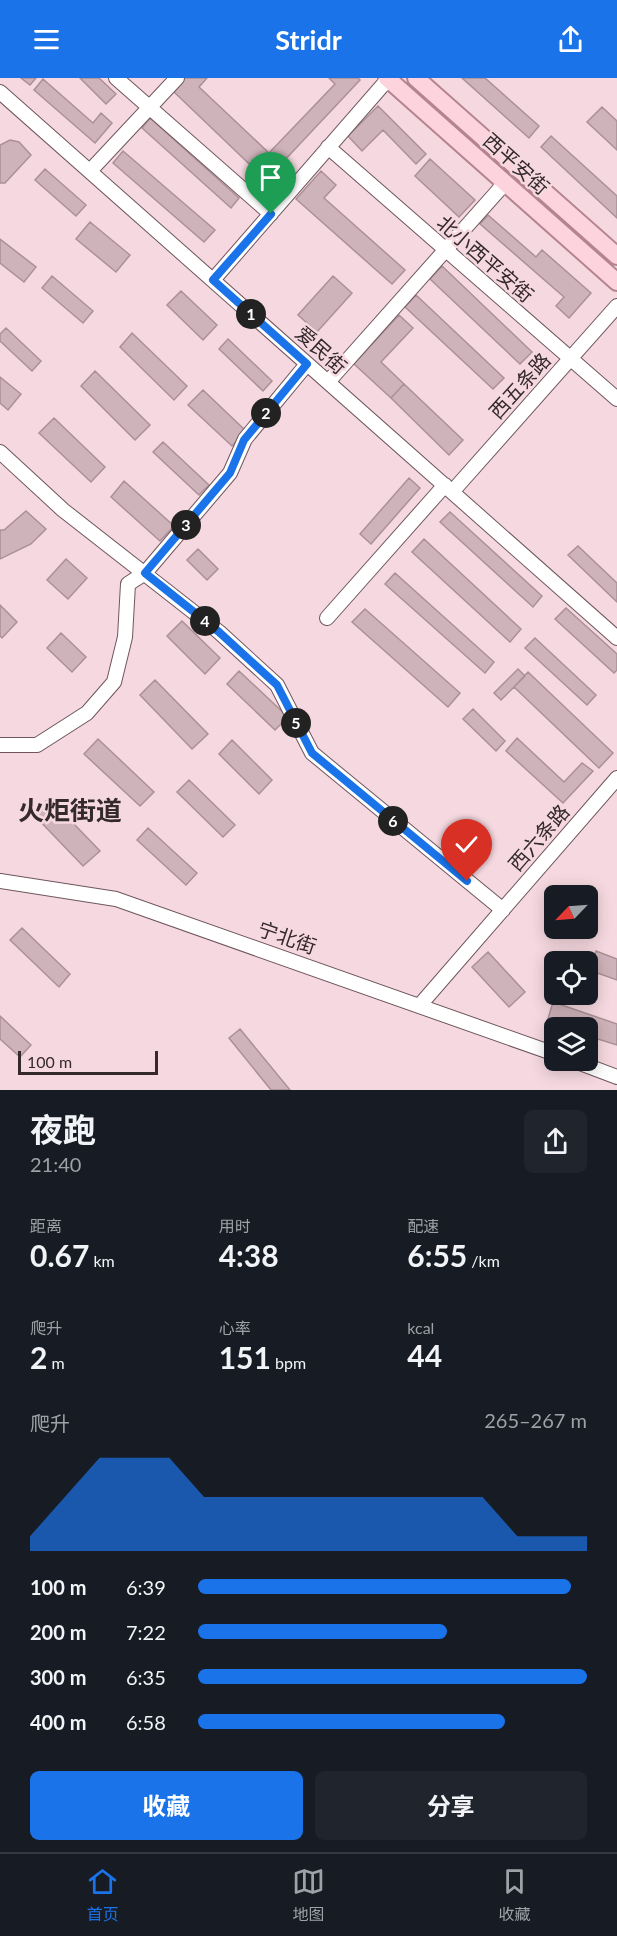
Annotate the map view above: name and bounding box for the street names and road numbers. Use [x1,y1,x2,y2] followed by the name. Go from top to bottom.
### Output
[479,128,554,199] street label: 西平安街
[433,210,539,307] street label: 北小西平安街
[291,320,352,378] street label: 爱民街
[484,348,555,423] street label: 西五条路
[503,799,574,875] street label: 西六条路
[255,916,320,958] street label: 宁北街

